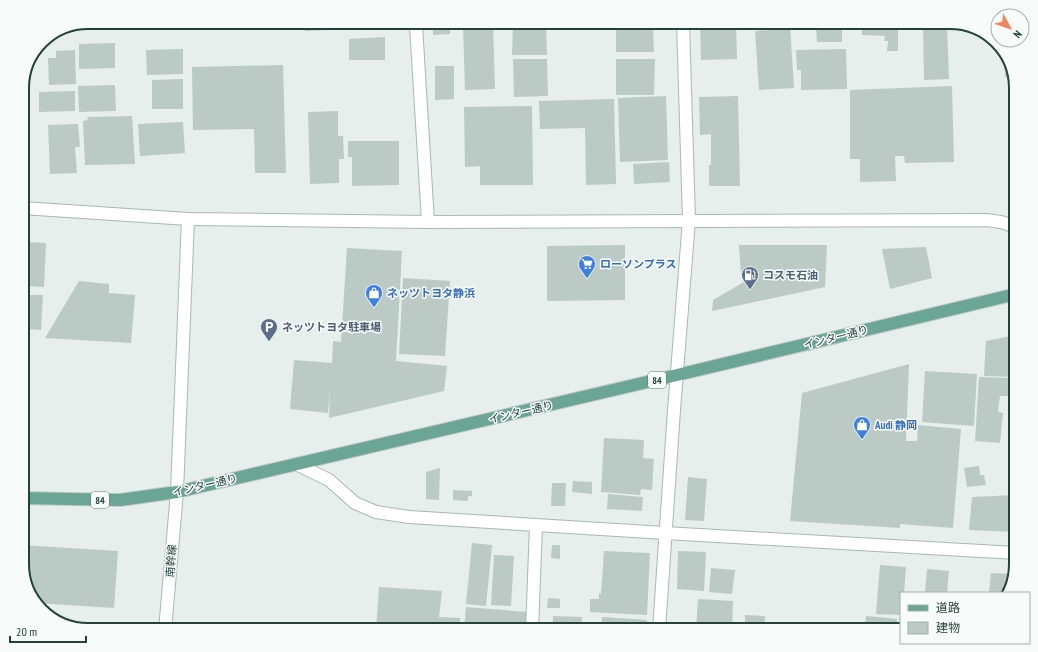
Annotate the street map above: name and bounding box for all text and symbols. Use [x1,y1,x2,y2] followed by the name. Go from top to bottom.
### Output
[990,8,1030,48] north arrow
[1010,28,1025,41] text: N
[577,254,597,279] supermarket icon: ローソンプラス
[600,257,676,271] place label: ローソンプラス
[740,265,760,290] fuel station icon: コスモ石油
[763,268,818,282] place label: コスモ石油
[364,283,384,308] shop icon: ネッツトヨタ静浜
[387,286,475,300] place label: ネッツトヨタ静浜
[259,317,279,342] parking icon: ネッツトヨタ駐車場
[282,320,381,334] place label: ネッツトヨタ駐車場
[802,322,870,352] street label: インター通り
[648,372,666,388] road number: 84
[487,398,555,426] street label: インター通り
[852,415,872,440] shop icon: Audi 静岡
[874,418,917,432] place label: Audi 静岡
[171,471,239,499] street label: インター通り
[91,492,109,508] road number: 84
[163,544,179,578] street label: 南幹線
[900,592,1030,644] legend
[936,600,960,615] text: 道路
[10,618,86,644] scale bar
[936,620,960,635] text: 建物
[16,624,37,639] text: 20 m

